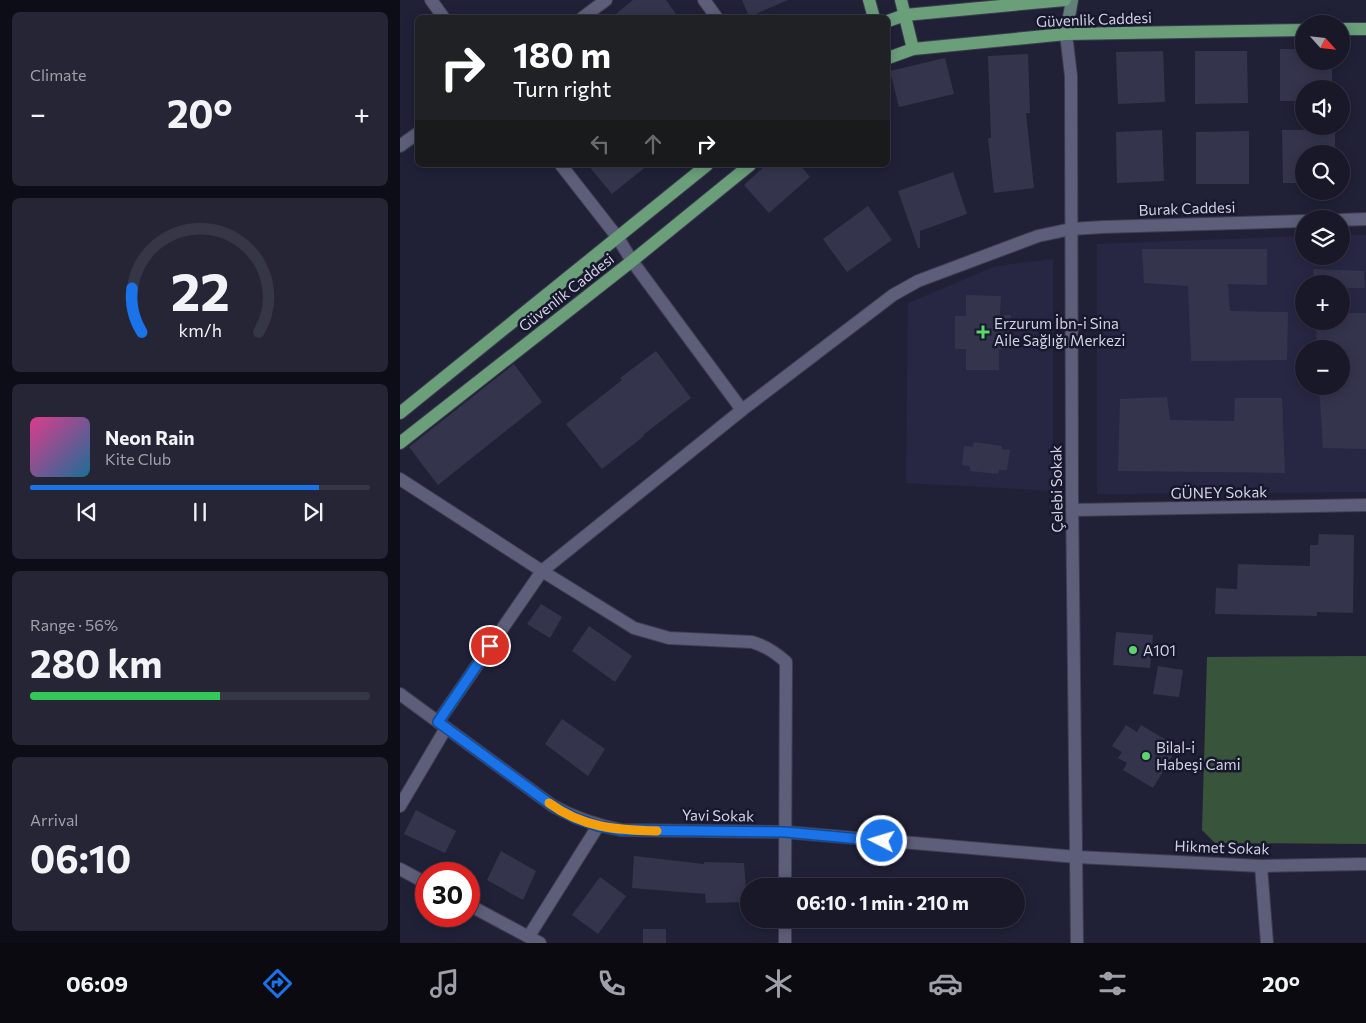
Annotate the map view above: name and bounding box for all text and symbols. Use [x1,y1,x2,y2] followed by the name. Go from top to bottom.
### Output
[1036,8,1152,30] street label: Güvenlik Caddesi
[1295,15,1350,70] north arrow
[1295,15,1350,395] map controls
[513,32,611,75] text: 180 m
[430,35,495,100] icon: right
[30,65,86,84] text: Climate
[513,75,611,102] text: Turn right
[1295,80,1350,135] button: sound
[167,89,233,136] text: 20°
[30,96,46,130] text: −
[354,96,370,130] text: +
[586,130,614,158] icon: left
[639,130,667,158] icon: ahead
[692,130,720,158] icon: right
[1295,145,1350,200] button: search
[1138,197,1236,219] street label: Burak Caddesi
[1295,210,1350,265] button: layers
[515,249,617,335] street label: Güvenlik Caddesi
[170,258,230,322] text: 22
[1295,275,1350,330] button: +
[994,314,1125,349] place label: Erzurum İbn-i Sina Aile Sağlığı Merkezi
[178,319,222,341] text: km/h
[976,325,990,339] marker: Erzurum İbn-i Sina Aile Sağlığı Merkezi
[1295,340,1350,395] button: −
[105,426,195,449] text: Neon Rain
[1046,445,1066,533] street label: Çelebi Sokak
[105,449,171,468] text: Kite Club
[1171,482,1267,502] street label: GÜNEY Sokak
[73,498,101,526] icon: previous
[186,498,214,526] icon: pause
[299,498,327,526] icon: next
[30,615,118,634] text: Range · 56%
[469,625,511,667] pin
[476,632,504,660] icon: arrive
[30,639,162,686] text: 280 km
[1143,641,1176,659] place label: A101
[1127,644,1139,656] marker: A101
[1156,738,1241,773] place label: Bilal-i Habeşi Cami
[1140,750,1152,762] marker: Bilal-i Habeşi Cami
[682,805,754,825] street label: Yavi Sokak
[30,810,78,829] text: Arrival
[855,814,907,866] position arrow
[30,834,131,881] text: 06:10
[1174,836,1270,858] street label: Hikmet Sokak
[415,862,480,927] speed limit sign: 30
[796,891,969,914] text: 06:10 · 1 min · 210 m
[260,966,295,1001] icon: directions
[427,966,462,1001] icon: music
[594,966,629,1001] icon: phone
[761,966,796,1001] icon: climate
[928,966,963,1001] icon: car
[1095,966,1130,1001] icon: filters
[66,970,128,997] text: 06:09
[1262,970,1300,997] text: 20°

